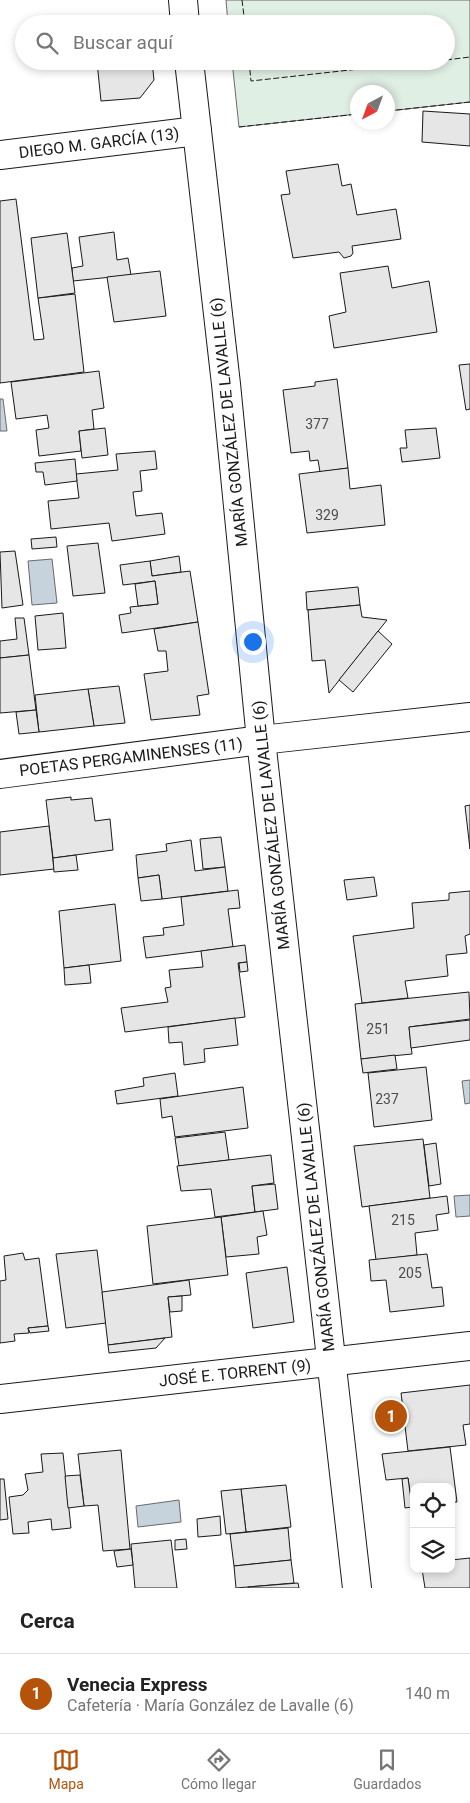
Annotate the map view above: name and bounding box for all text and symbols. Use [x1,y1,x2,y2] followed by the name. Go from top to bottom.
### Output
[15,15,455,70] search box
[33,29,61,57] icon: search
[73,31,173,54] text: Buscar aquí
[350,85,395,130] north arrow
[18,124,180,162] street label: DIEGO M. GARCÍA (13)
[206,296,252,548] street label: MARÍA GONZÁLEZ DE LAVALLE (6)
[305,416,329,432] house number: 377
[315,507,339,523] house number: 329
[240,629,266,655] your location
[248,699,294,951] street label: MARÍA GONZÁLEZ DE LAVALLE (6)
[18,734,244,780] street label: POETAS PERGAMINENSES (11)
[366,1021,390,1037] house number: 251
[375,1091,399,1107] house number: 237
[293,1101,339,1353] street label: MARÍA GONZÁLEZ DE LAVALLE (6)
[391,1212,415,1228] house number: 215
[398,1265,422,1281] house number: 205
[158,1356,312,1390] street label: JOSÉ E. TORRENT (9)
[375,1397,407,1435] pin: 1
[410,1483,455,1573] map controls
[410,1483,455,1528] button: locate
[410,1528,455,1573] button: layers
[20,1609,75,1633] text: Cerca
[67,1673,208,1696] text: Venecia Express
[31,1684,41,1703] text: 1
[405,1684,450,1703] text: 140 m
[67,1696,354,1715] text: Cafetería · María González de Lavalle (6)
[49,1746,84,1792] tab: Mapa
[181,1746,256,1792] tab: Cómo llegar
[353,1746,421,1792] tab: Guardados

